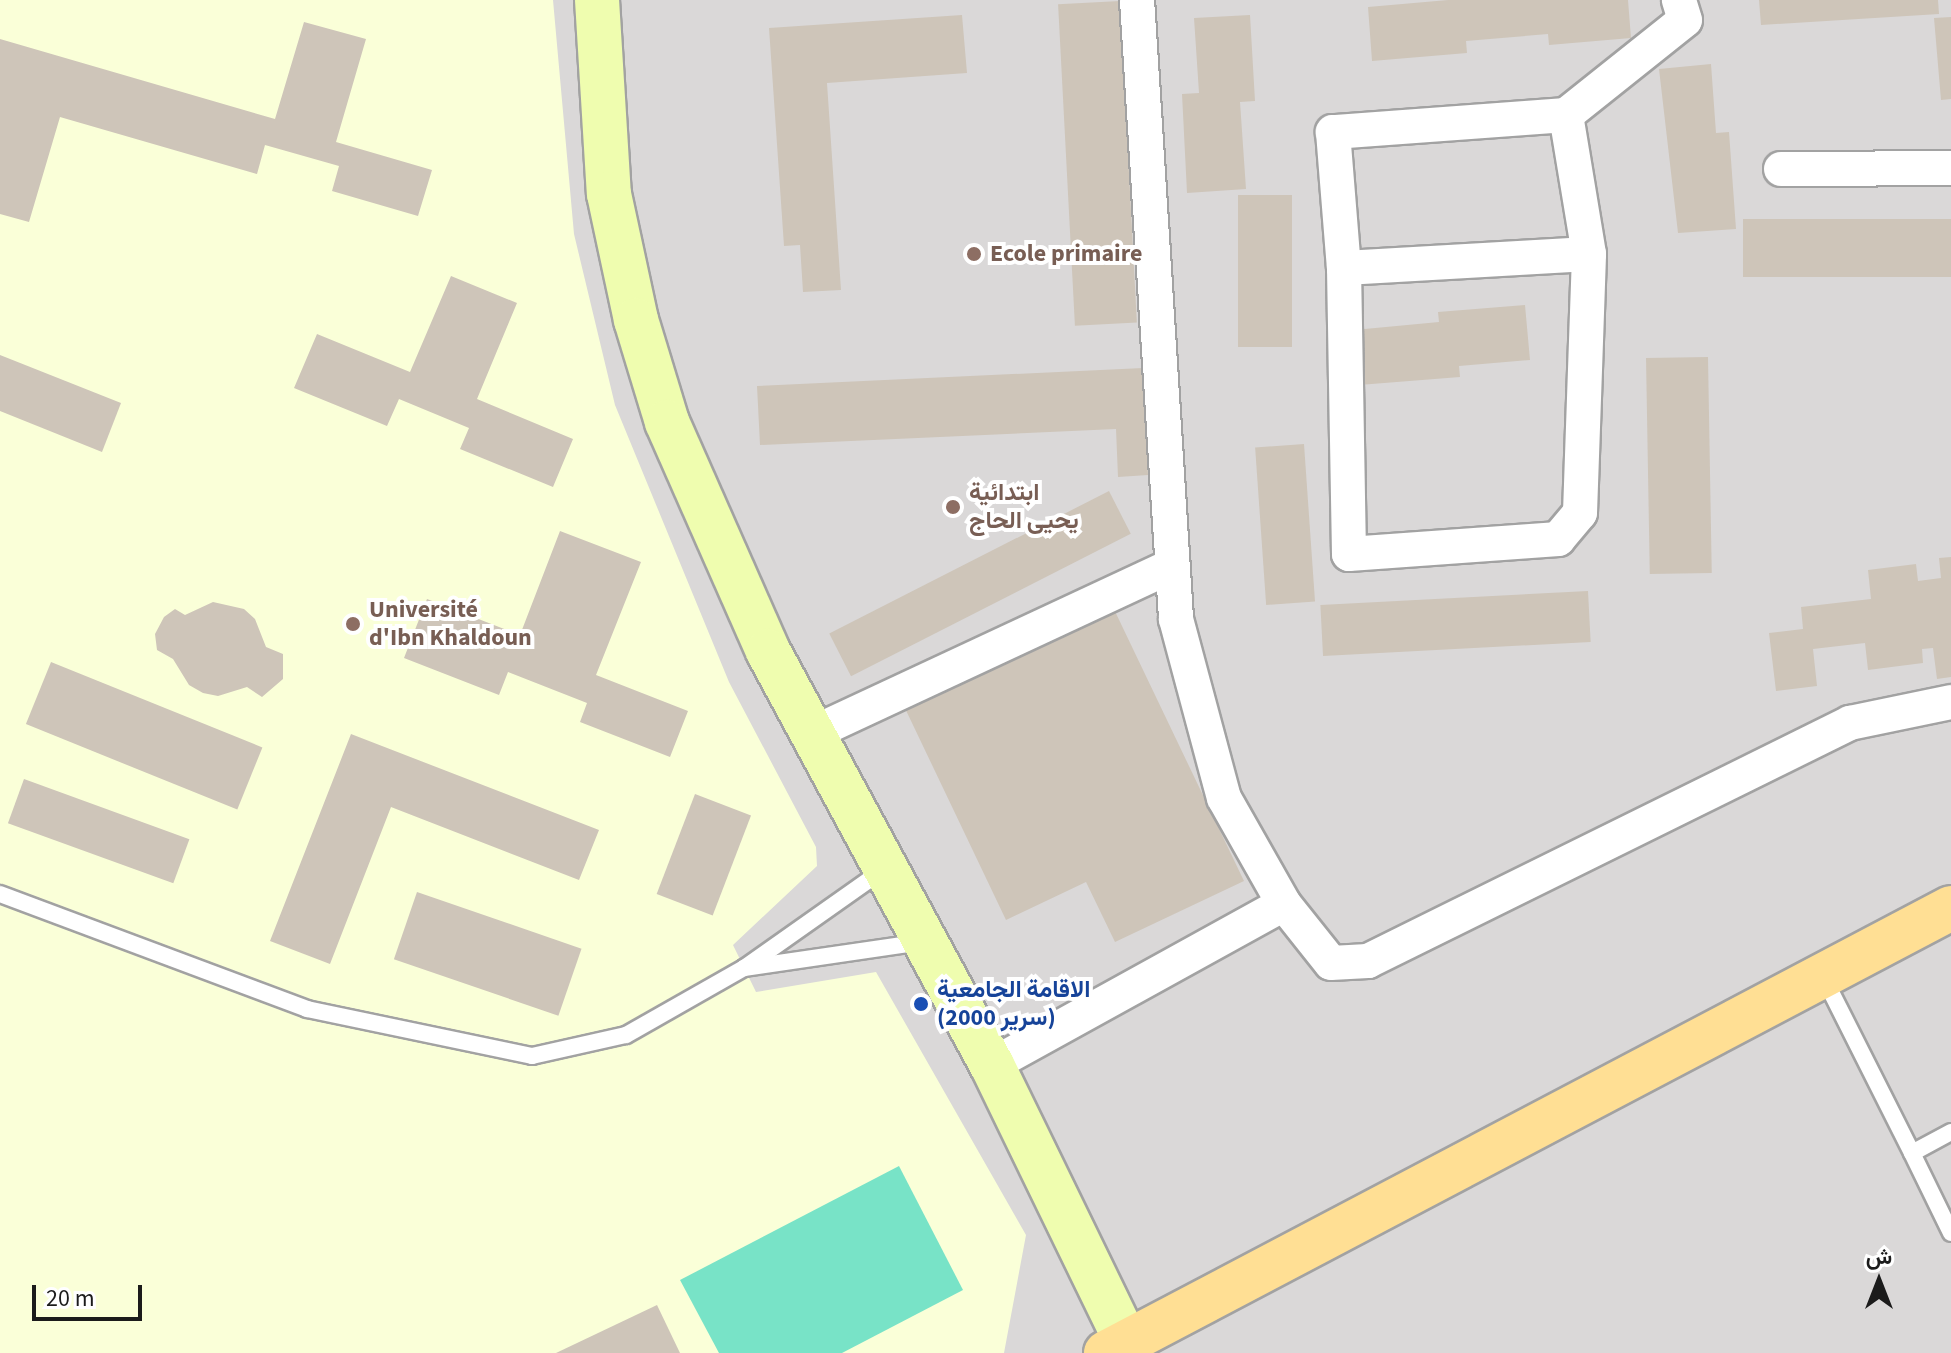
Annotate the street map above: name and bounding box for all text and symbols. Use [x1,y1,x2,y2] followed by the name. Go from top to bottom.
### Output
[990,240,1142,268] place label: Ecole primaire
[965,245,983,263] marker: Ecole primaire
[969,479,1079,535] place label: ابتدائية يحيى الحاج
[944,498,962,516] marker: ابتدائية يحيى الحاج
[369,596,532,652] place label: Université d'Ibn Khaldoun
[344,615,362,633] marker: Université d'Ibn Khaldoun
[937,976,1090,1032] place label: الاقامة الجامعية (2000 سرير)
[912,995,930,1013] marker: الاقامة الجامعية (2000 سرير)
[1839,1241,1919,1321] north arrow
[1866,1241,1892,1273] text: ش
[36,1269,146,1319] scale bar
[46,1281,95,1316] text: 20 m

